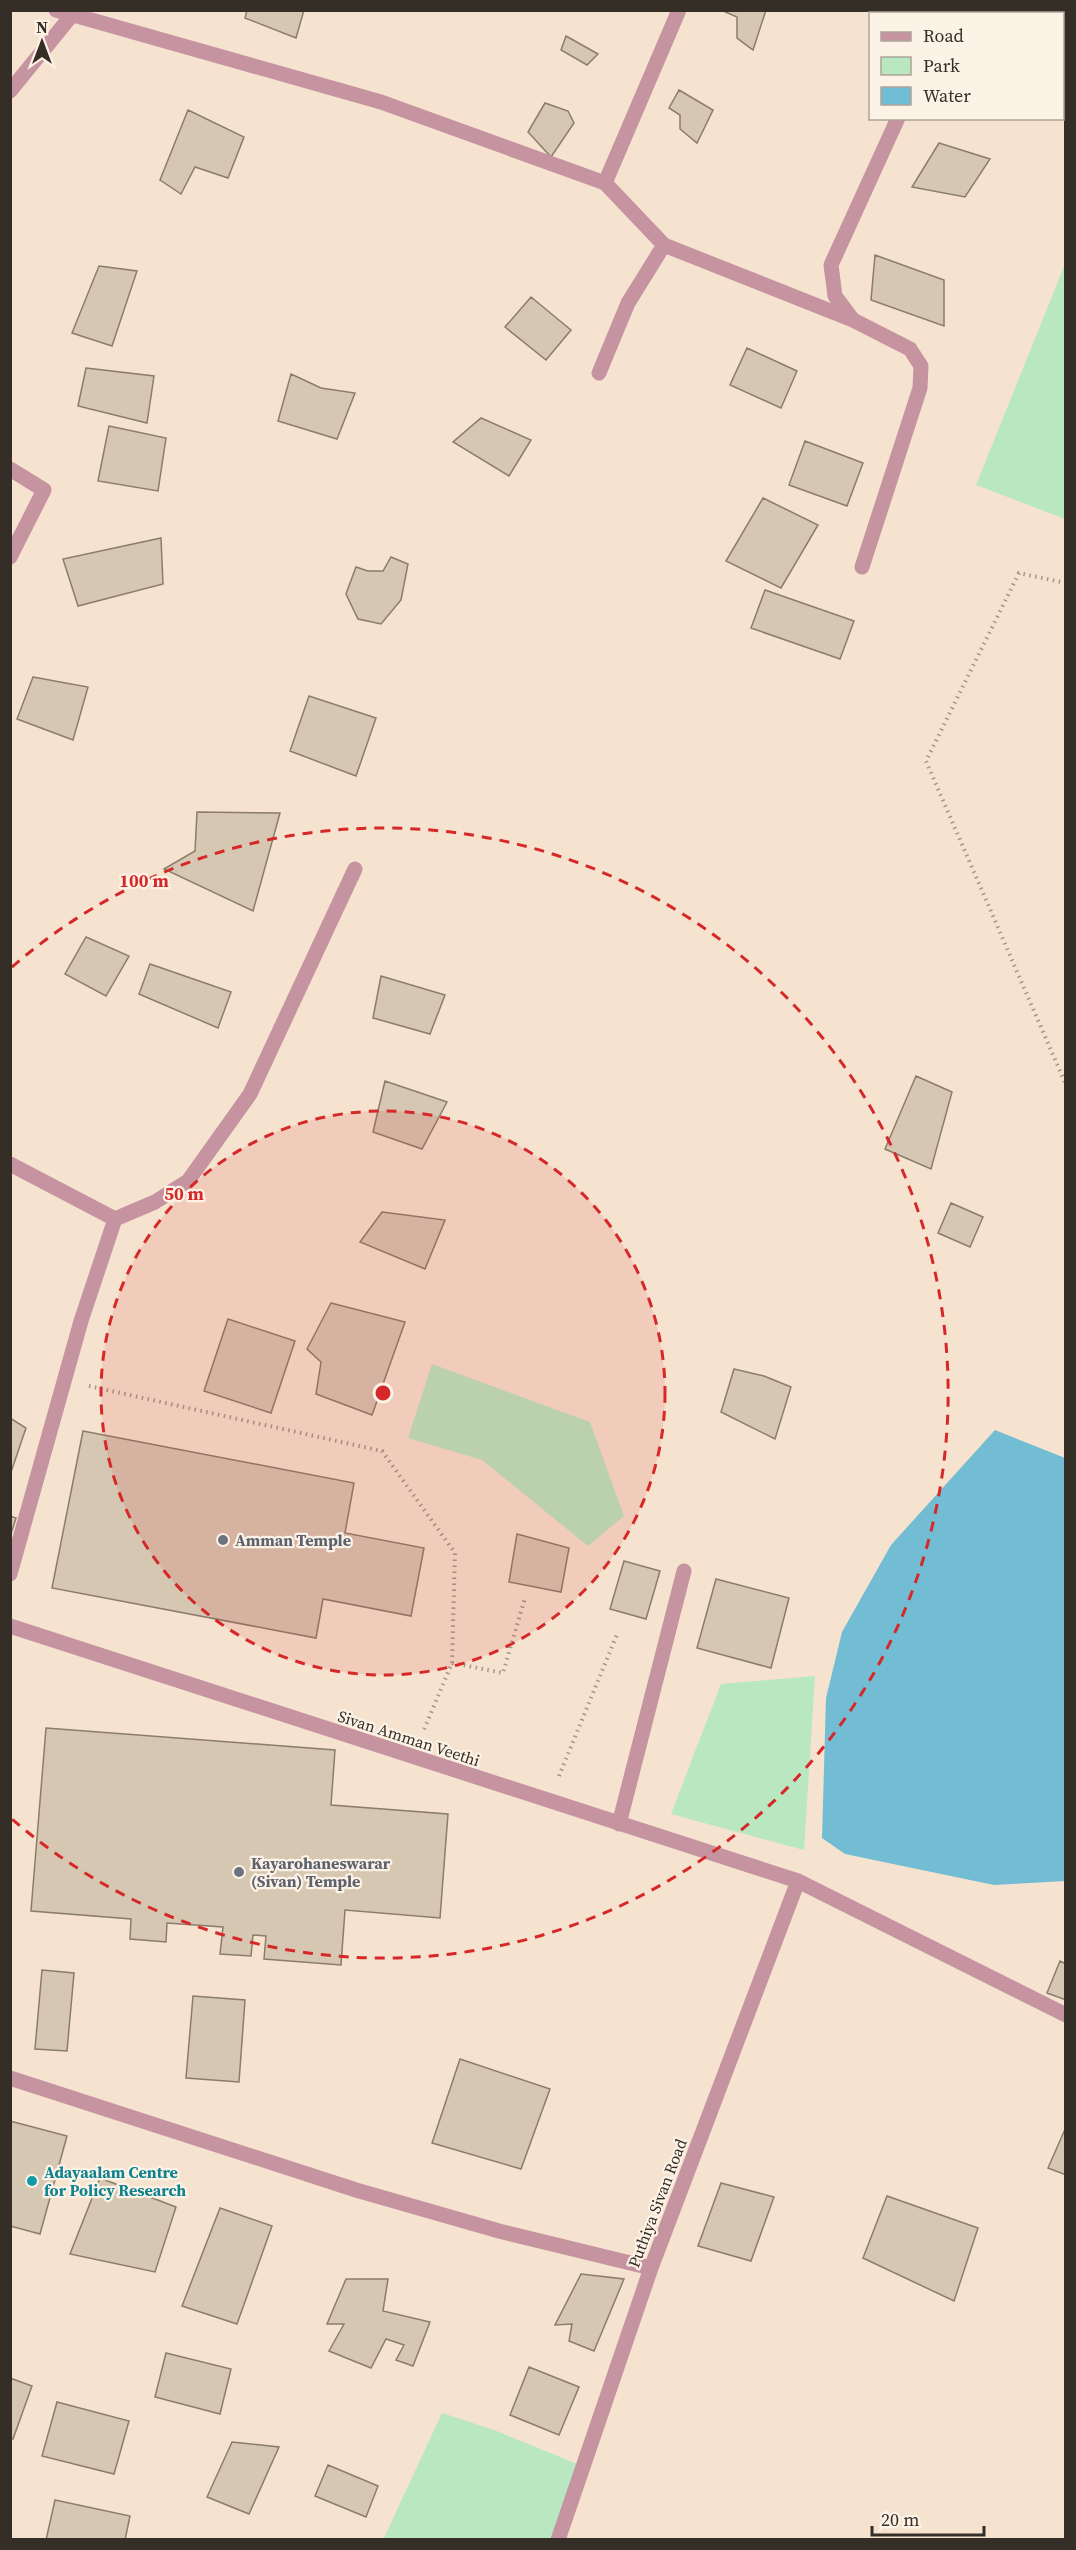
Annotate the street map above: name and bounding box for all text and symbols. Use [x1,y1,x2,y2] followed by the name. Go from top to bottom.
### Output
[12,12,72,72] north arrow
[869,12,1064,120] legend
[36,16,48,38] text: N
[923,23,964,48] text: Road
[923,53,960,78] text: Park
[923,83,971,108] text: Water
[119,868,169,893] text: 100 m
[164,1181,204,1206] text: 50 m
[373,1383,393,1403] centre of rings
[235,1529,351,1551] place label: Amman Temple
[216,1533,230,1547] marker: Amman Temple
[335,1705,483,1771] street label: Sivan Amman Veethi
[251,1852,391,1892] place label: Kayarohaneswarar (Sivan) Temple
[232,1865,246,1879] marker: Kayarohaneswarar (Sivan) Temple
[622,2135,692,2271] street label: Puthiya Sivan Road
[44,2161,186,2201] place label: Adayaalam Centre for Policy Research
[25,2174,39,2188] marker: Adayaalam Centre for Policy Research
[872,2499,984,2537] scale bar
[881,2507,919,2532] text: 20 m

